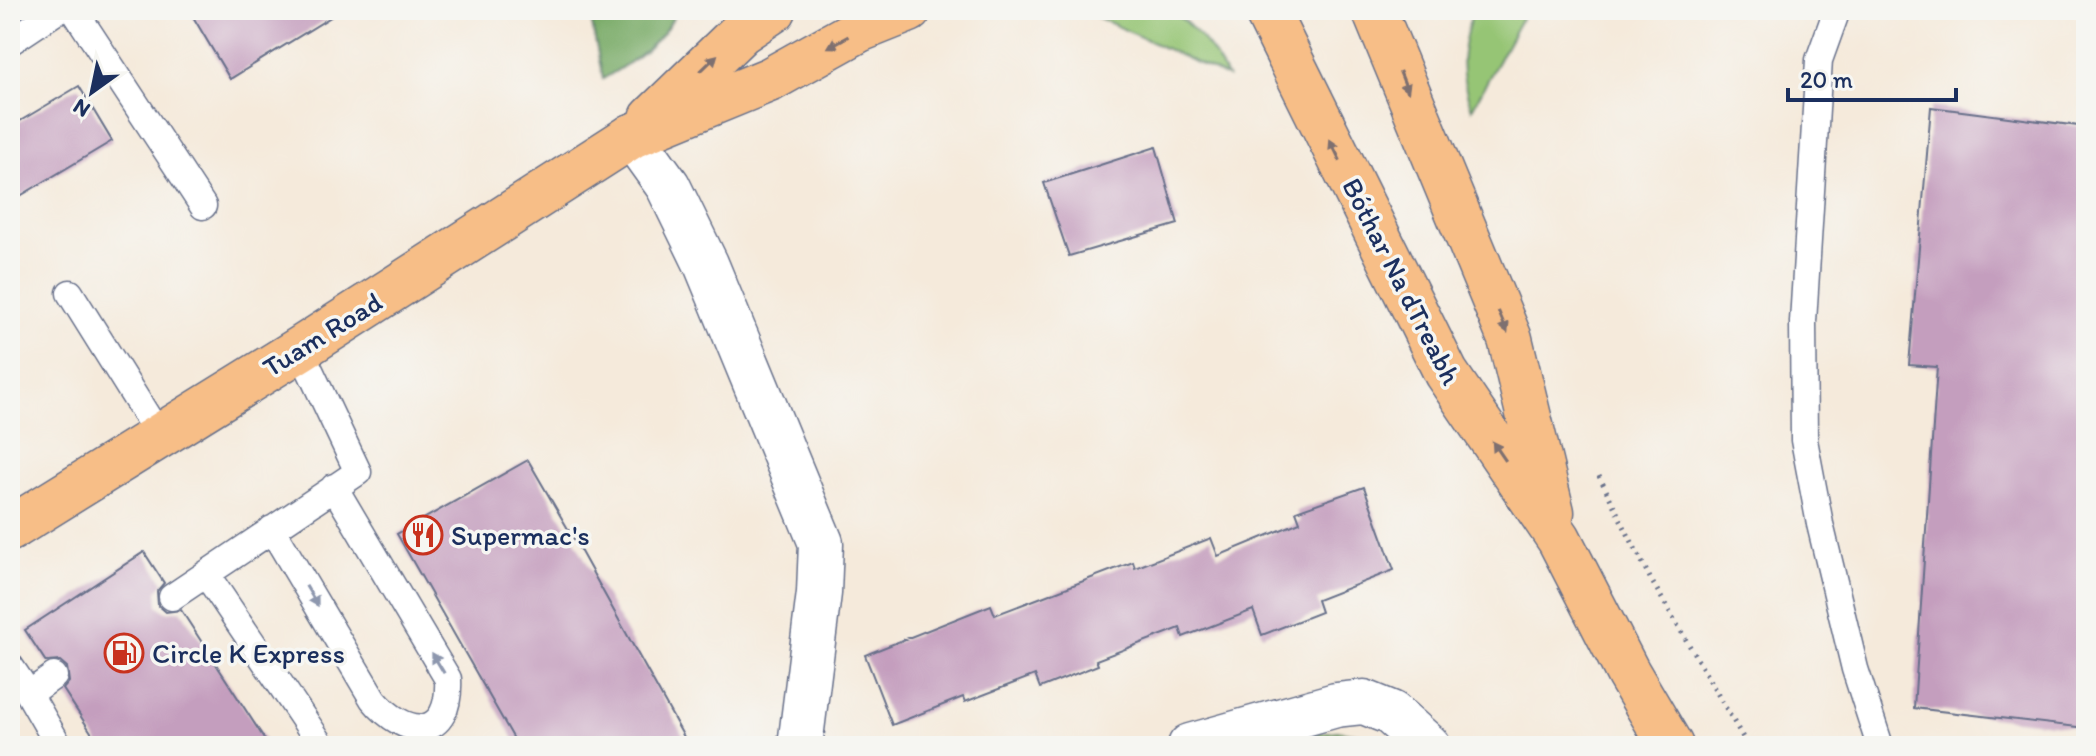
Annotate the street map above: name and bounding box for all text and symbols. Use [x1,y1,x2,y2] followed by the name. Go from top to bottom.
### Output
[827,35,849,49] one-way arrow
[52,52,132,132] north arrow
[1788,52,1956,102] scale bar
[699,54,718,72] one-way arrow
[1800,65,1853,94] text: 20 m
[1397,70,1410,94] one-way arrow
[68,93,95,124] text: N
[1328,138,1342,161] one-way arrow
[1335,172,1469,390] street label: Bóthar Na dTreabh
[256,284,388,384] street label: Tuam Road
[1496,311,1509,334] one-way arrow
[1492,441,1507,462] one-way arrow
[402,514,444,556] restaurant icon: Supermac's
[451,518,590,552] place label: Supermac's
[305,585,319,607] one-way arrow
[103,632,145,674] fuel station icon: Circle K Express
[152,636,345,670] place label: Circle K Express
[431,652,445,674] one-way arrow

